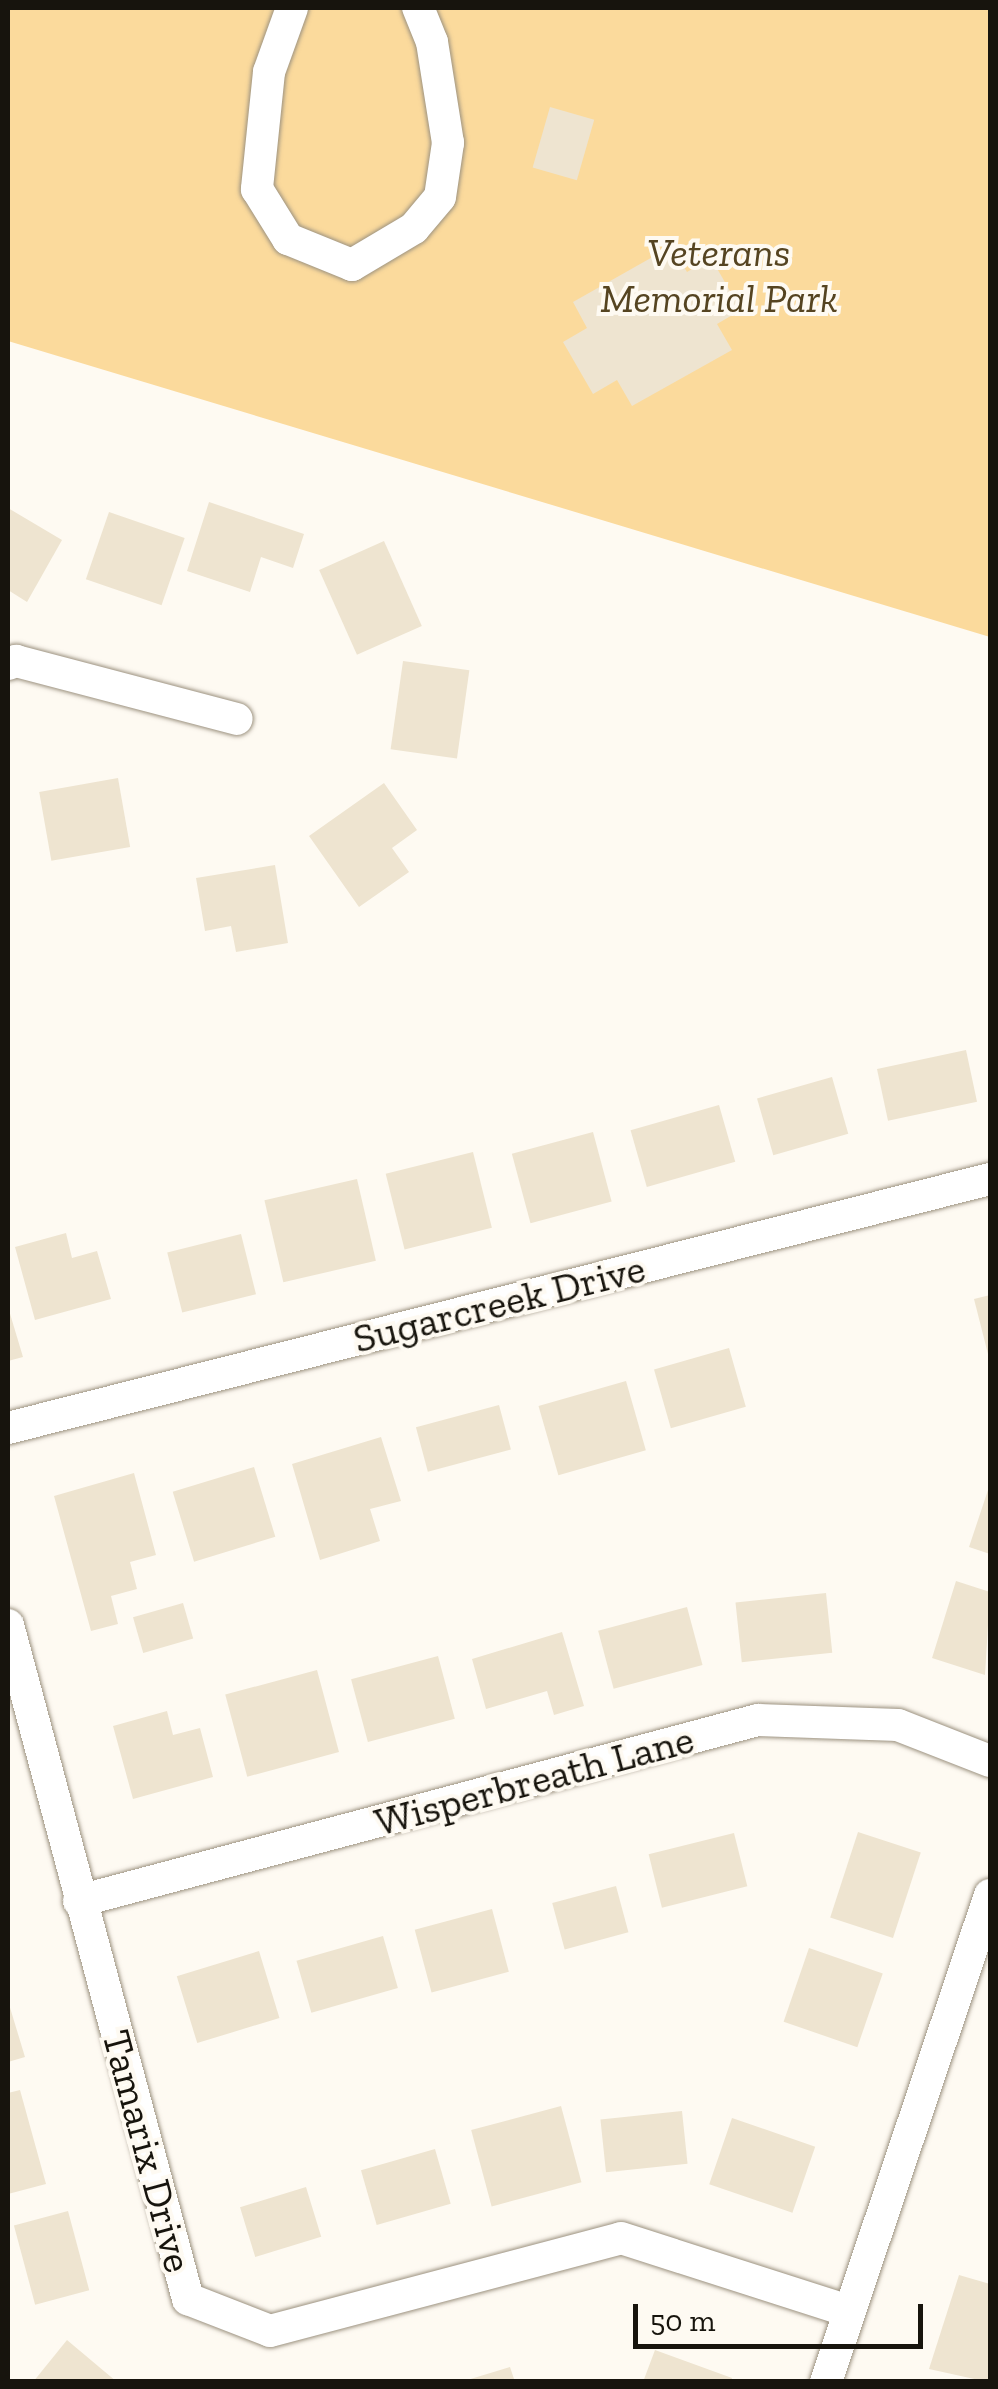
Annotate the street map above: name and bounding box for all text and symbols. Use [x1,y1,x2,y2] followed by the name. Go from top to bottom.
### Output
[600,228,838,322] park label: Veterans Memorial Park
[348,1244,650,1362] street label: Sugarcreek Drive
[369,1714,699,1846] street label: Wisperbreath Lane
[93,2025,203,2277] street label: Tamarix Drive
[638,2284,928,2346] scale bar
[650,2303,715,2339] text: 50 m

